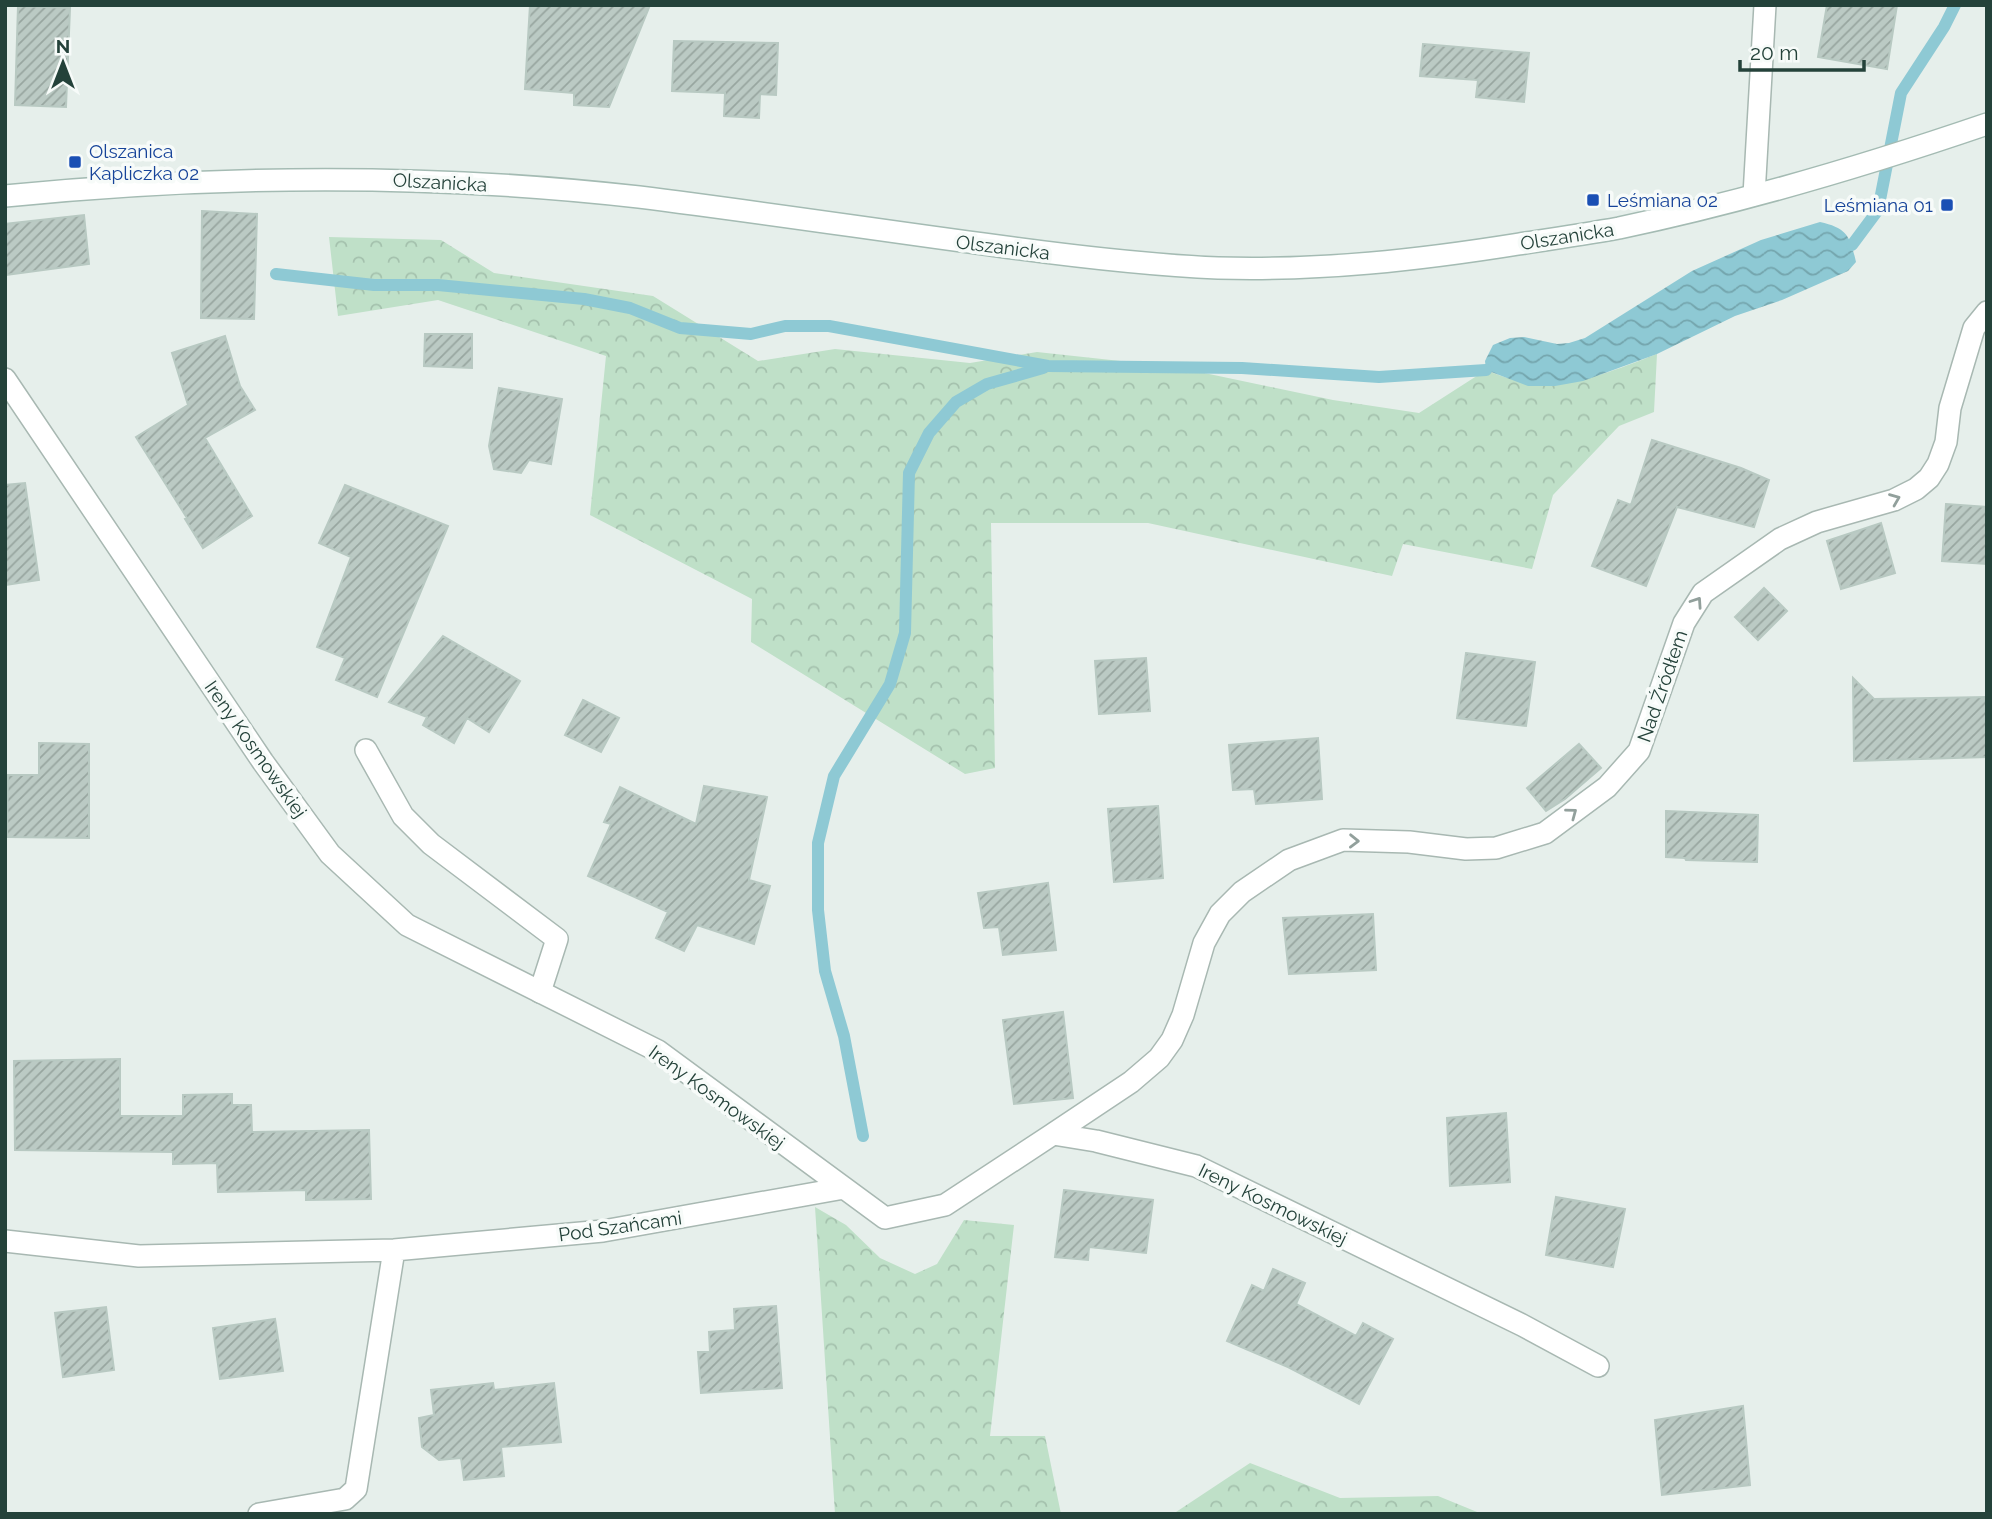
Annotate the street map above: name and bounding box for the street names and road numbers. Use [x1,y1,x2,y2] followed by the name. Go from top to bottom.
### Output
[392,169,488,195] street label: Olszanicka
[1519,218,1615,254] street label: Olszanicka
[955,230,1051,264] street label: Olszanicka
[1633,627,1691,745] street label: Nad Źródłem
[200,676,312,822] street label: Ireny Kosmowskiej
[645,1040,789,1154] street label: Ireny Kosmowskiej
[1195,1159,1351,1249] street label: Ireny Kosmowskiej
[557,1206,683,1246] street label: Pod Szańcami

